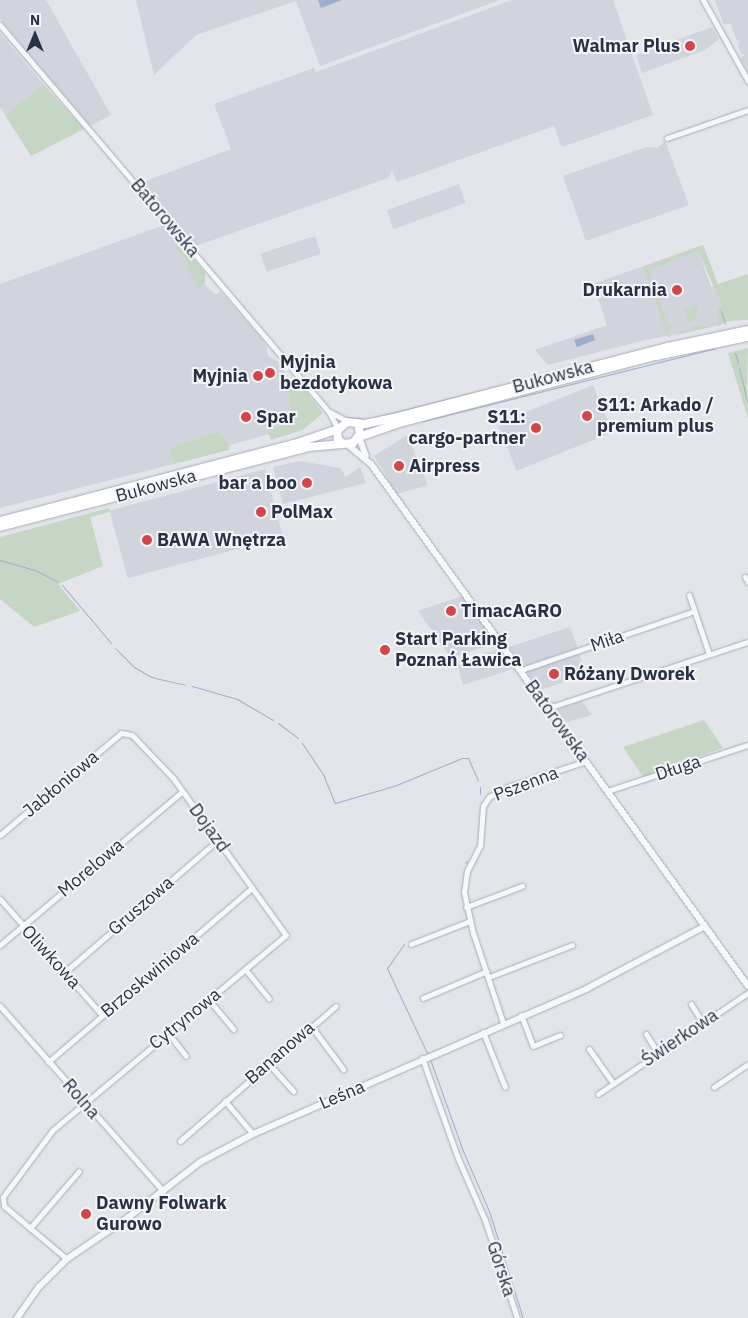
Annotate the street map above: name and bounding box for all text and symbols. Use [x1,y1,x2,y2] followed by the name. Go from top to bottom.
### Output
[10,10,60,60] north arrow
[30,11,40,29] text: N
[572,35,680,57] place label: Walmar Plus
[684,40,696,52] marker: Walmar Plus
[126,174,204,262] street label: Batorowska
[582,279,667,301] place label: Drukarnia
[671,284,683,296] marker: Drukarnia
[280,352,393,394] place label: Myjnia bezdotykowa
[510,356,596,398] street label: Bukowska
[192,365,248,387] place label: Myjnia
[264,367,276,379] marker: Myjnia bezdotykowa
[252,370,264,382] marker: Myjnia
[597,395,714,438] place label: S11: Arkado / premium plus
[256,406,296,428] place label: Spar
[408,407,526,449] place label: S11: cargo-partner
[581,410,593,422] marker: S11: Arkado / premium plus
[240,411,252,423] marker: Spar
[530,422,542,434] marker: S11: cargo-partner
[409,455,480,477] place label: Airpress
[393,460,405,472] marker: Airpress
[113,465,199,507] street label: Bukowska
[219,472,297,494] place label: bar a boo
[301,477,313,489] marker: bar a boo
[271,501,333,523] place label: PolMax
[255,506,267,518] marker: PolMax
[157,529,286,551] place label: BAWA Wnętrza
[141,534,153,546] marker: BAWA Wnętrza
[461,600,562,622] place label: TimacAGRO
[445,605,457,617] marker: TimacAGRO
[588,625,626,657] street label: Miła
[395,629,521,672] place label: Start Parking Poznań Ławica
[379,644,391,656] marker: Start Parking Poznań Ławica
[564,663,695,685] place label: Różany Dworek
[548,668,560,680] marker: Różany Dworek
[520,676,594,766] street label: Batorowska
[19,746,103,822] street label: Jabłoniowa
[653,751,703,785] street label: Długa
[491,762,561,806] street label: Pszenna
[184,799,234,857] street label: Dojazd
[54,834,128,902] street label: Morelowa
[104,872,178,940] street label: Gruszowa
[17,921,85,993] street label: Oliwkowa
[97,928,203,1022] street label: Brzoskwiniowa
[145,984,225,1054] street label: Cytrynowa
[638,1005,722,1071] street label: Świerkowa
[241,1017,319,1089] street label: Bananowa
[58,1075,104,1123] street label: Rolna
[316,1076,368,1114] street label: Leśna
[96,1193,227,1236] place label: Dawny Folwark Gurowo
[80,1208,92,1220] marker: Dawny Folwark Gurowo
[482,1239,520,1299] street label: Górska

